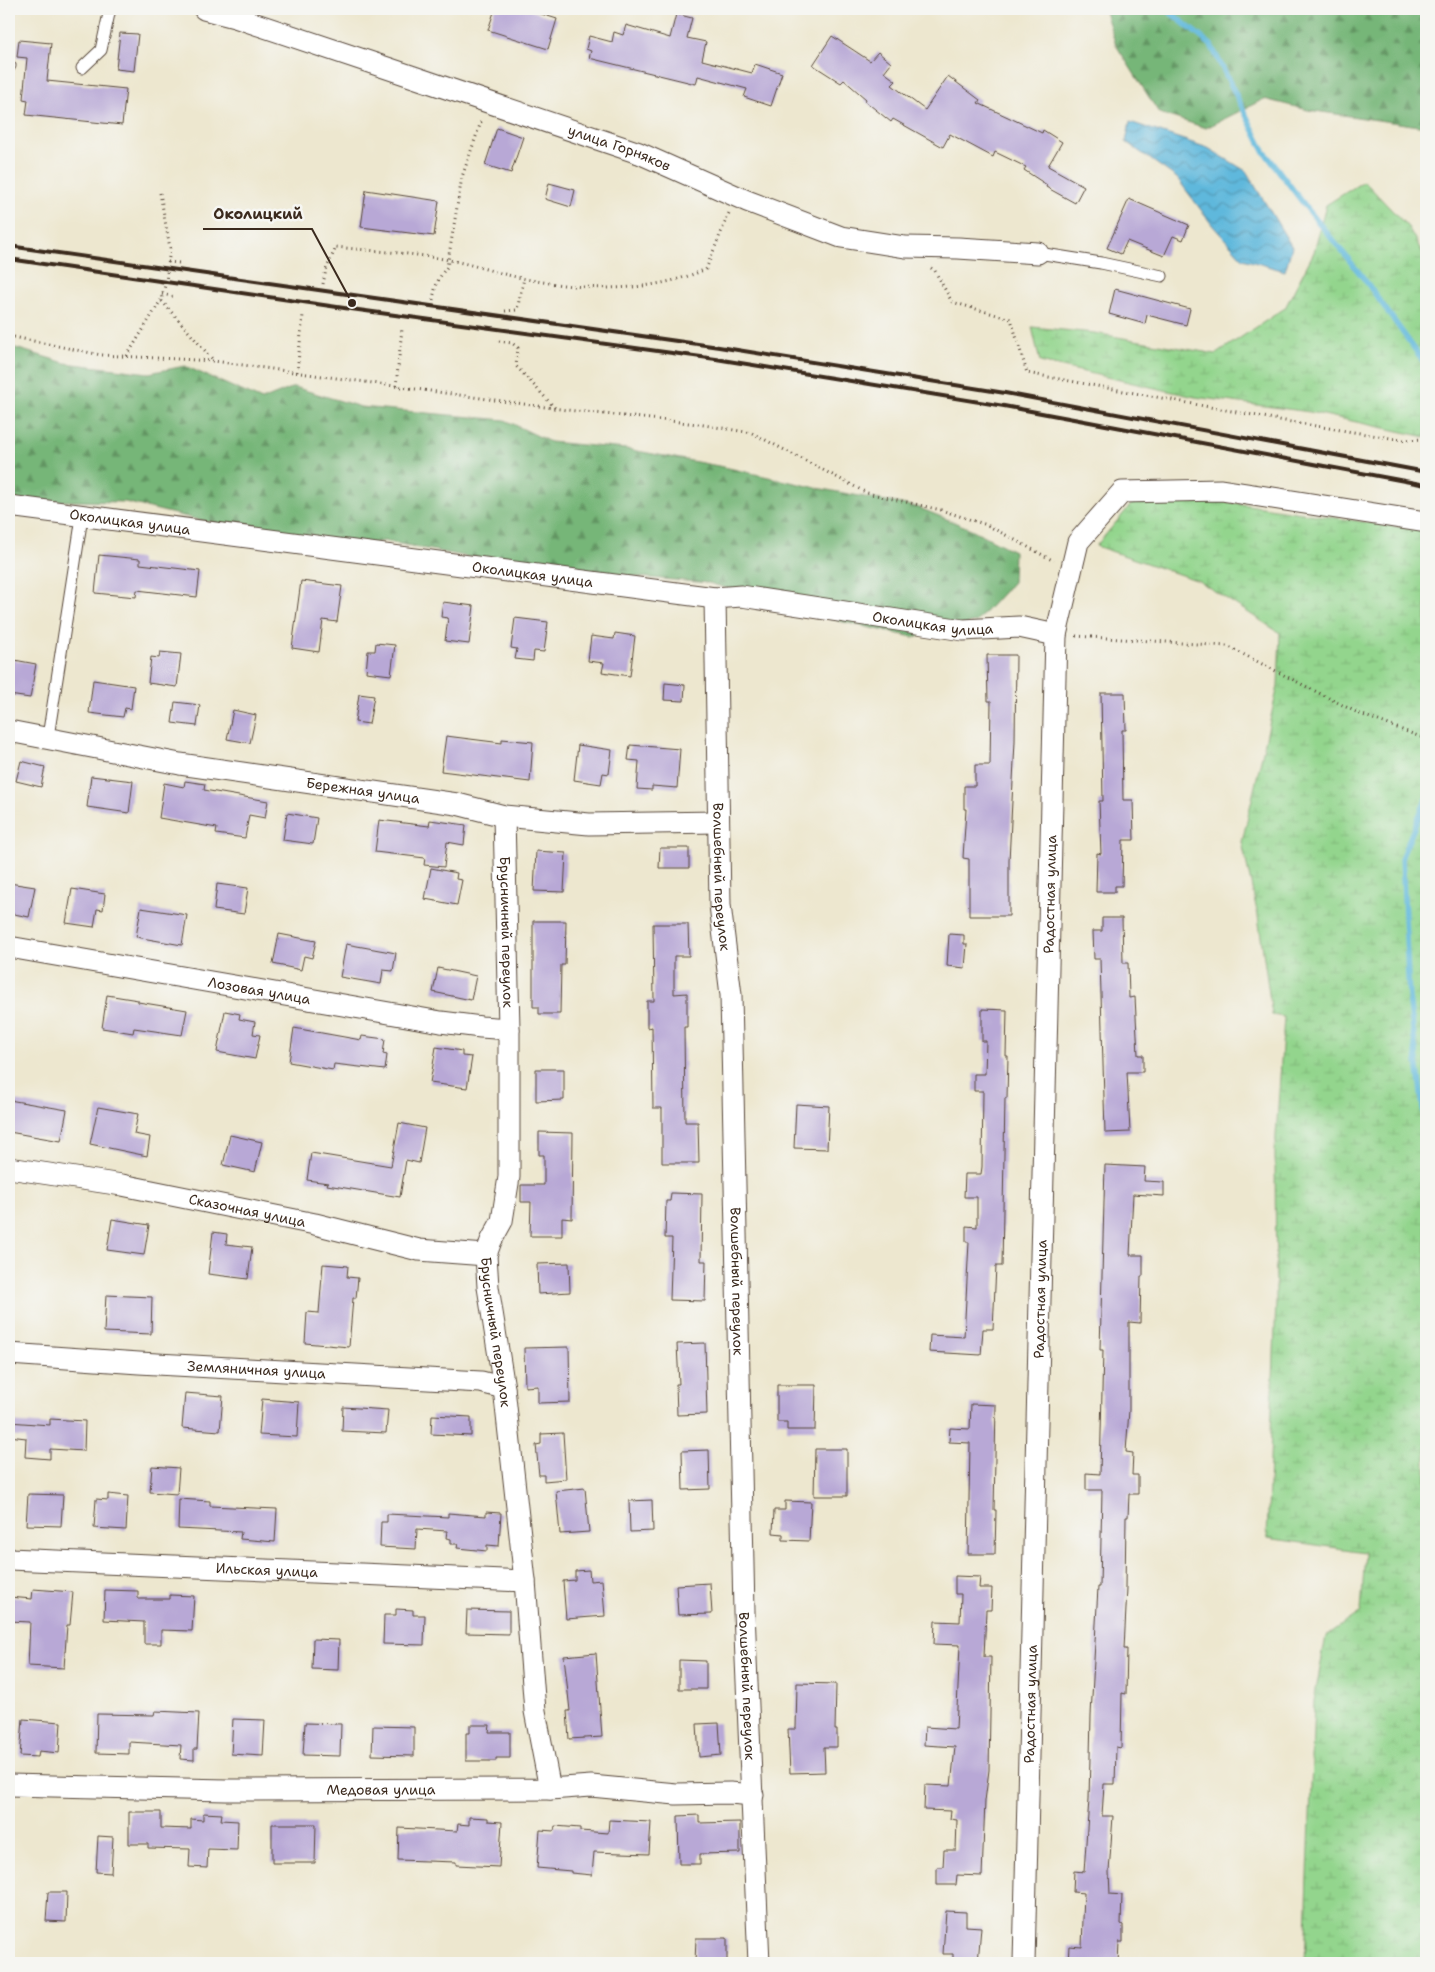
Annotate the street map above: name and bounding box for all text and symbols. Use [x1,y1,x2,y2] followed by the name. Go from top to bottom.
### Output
[566,121,673,175] street label: улица Горняков
[203,199,312,229] callout: Околицкий
[213,204,303,224] text: Околицкий
[68,505,192,539] street label: Околицкая улица
[471,557,594,591] street label: Околицкая улица
[871,607,994,640] street label: Околицкая улица
[305,773,421,808] street label: Бережная улица
[709,803,735,952] street label: Волшебный переулок
[1039,834,1060,954] street label: Радостная улица
[496,856,518,1009] street label: Брусничный переулок
[207,973,312,1008] street label: Лозовая улица
[187,1190,307,1231] street label: Сказочная улица
[726,1207,748,1356] street label: Волшебный переулок
[1030,1239,1050,1359] street label: Радостная улица
[477,1256,515,1409] street label: Брусничный переулок
[187,1357,327,1382] street label: Земляничная улица
[215,1559,319,1581] street label: Ильская улица
[735,1612,759,1761] street label: Волшебный переулок
[1020,1644,1041,1764] street label: Радостная улица
[326,1780,436,1799] street label: Медовая улица

